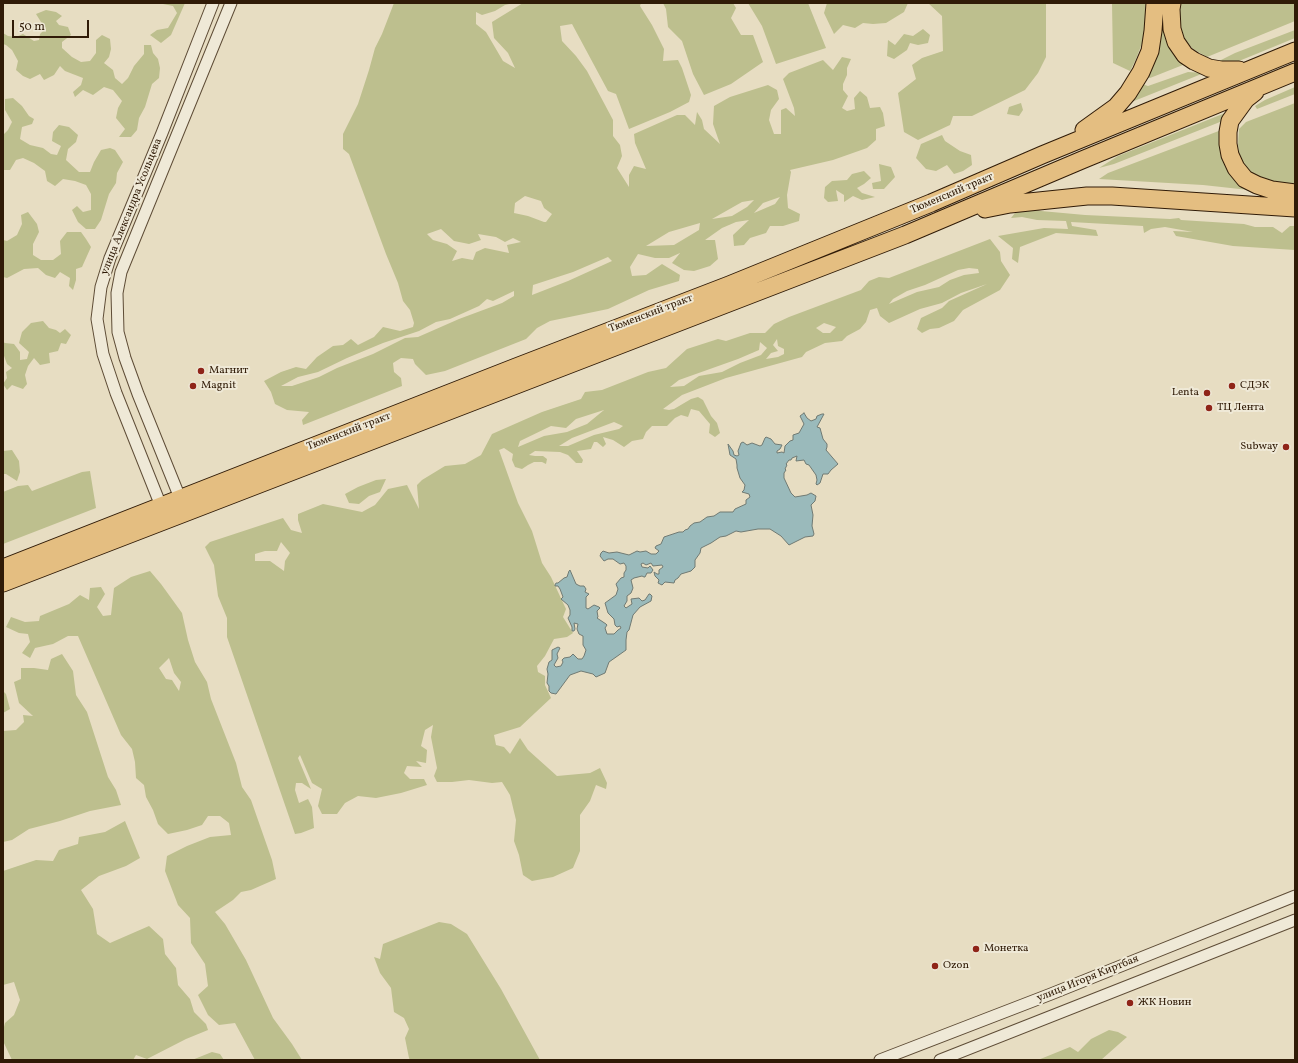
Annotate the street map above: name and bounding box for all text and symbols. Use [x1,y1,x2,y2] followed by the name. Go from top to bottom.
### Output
[14,12,91,38] scale bar
[19,19,45,35] text: 50 m
[99,137,165,277] street label: улица Александра Усольцева
[909,171,995,217] street label: Тюменский тракт
[607,292,695,336] street label: Тюменский тракт
[209,364,248,378] place label: Магнит
[196,366,206,376] marker: Магнит
[201,379,236,393] place label: Magnit
[1240,379,1269,393] place label: СДЭК
[188,381,198,391] marker: Magnit
[1227,381,1237,391] marker: СДЭК
[1172,386,1199,400] place label: Lenta
[1202,388,1212,398] marker: Lenta
[1217,401,1264,415] place label: ТЦ Лента
[1204,403,1214,413] marker: ТЦ Лента
[305,410,393,454] street label: Тюменский тракт
[1240,440,1278,454] place label: Subway
[1281,442,1291,452] marker: Subway
[984,942,1029,956] place label: Монетка
[971,944,981,954] marker: Монетка
[1035,953,1141,1005] street label: улица Игоря Киртбая
[943,959,969,973] place label: Ozon
[930,961,940,971] marker: Ozon
[1138,996,1191,1010] place label: ЖК Новин
[1125,998,1135,1008] marker: ЖК Новин

